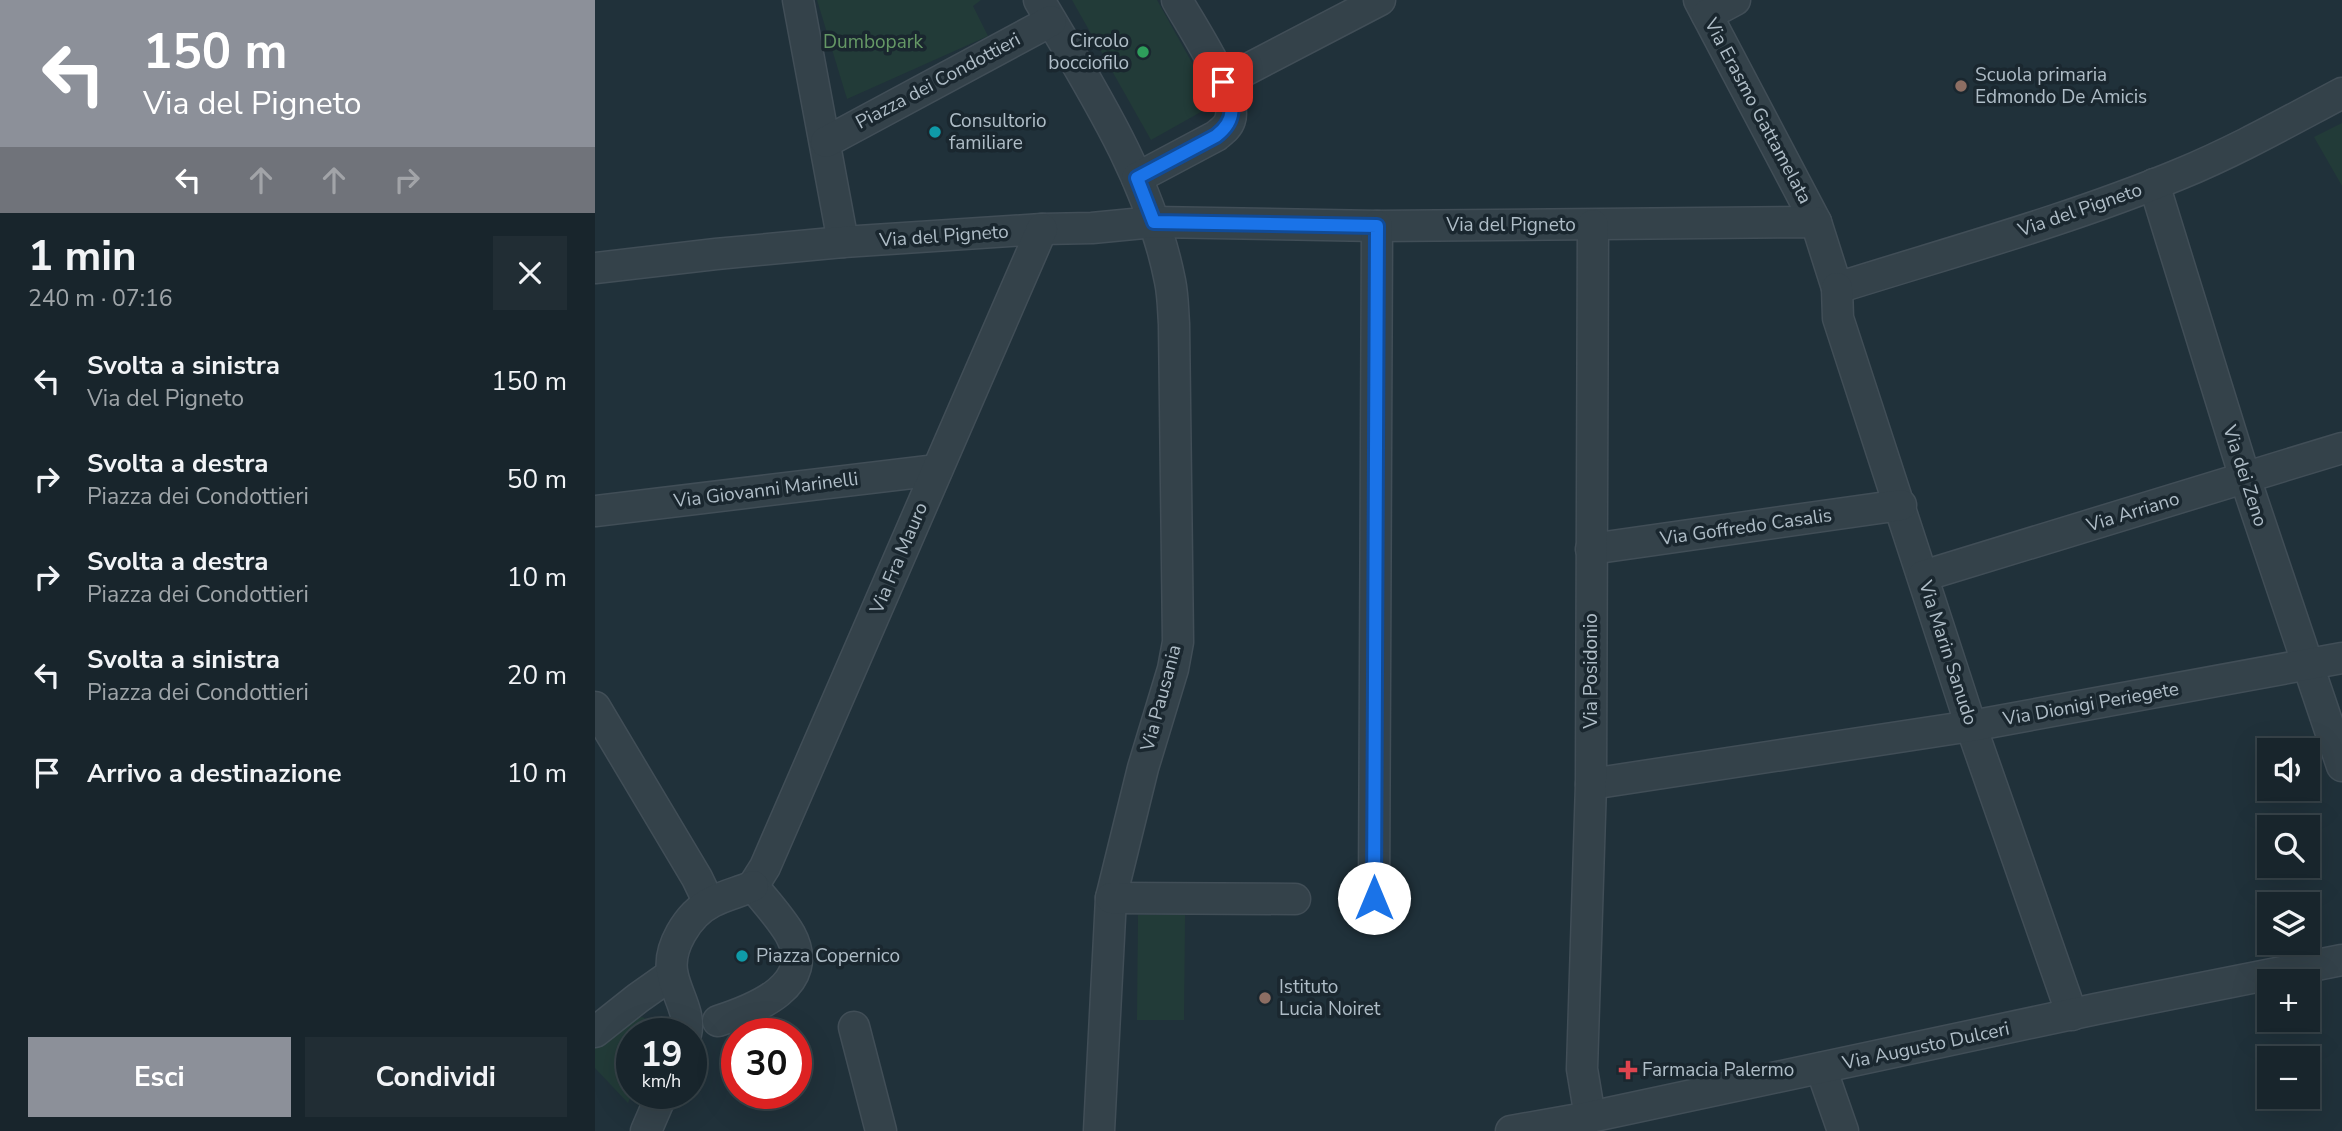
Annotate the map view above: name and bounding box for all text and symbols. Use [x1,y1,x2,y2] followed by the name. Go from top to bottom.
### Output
[1697,13,1818,208] street label: Via Erasmo Gattamelata
[143,18,287,85] text: 150 m
[851,27,1025,135] street label: Piazza dei Condottieri
[28,28,119,119] icon: left
[1048,28,1129,76] place label: Circolo bocciofilo
[823,29,924,55] park label: Dumbopark
[1135,44,1151,60] marker: Circolo bocciofilo
[1193,52,1253,112] pin
[1975,62,2147,110] place label: Scuola primaria Edmondo De Amicis
[1204,63,1242,101] icon: arrive
[1953,78,1969,94] marker: Scuola primaria Edmondo De Amicis
[143,82,361,125] text: Via del Pigneto
[949,108,1047,156] place label: Consultorio familiare
[927,124,943,140] marker: Consultorio familiare
[169,161,207,199] icon: left
[242,161,280,199] icon: ahead
[315,161,353,199] icon: ahead
[388,161,426,199] icon: right
[2013,177,2146,244] street label: Via del Pigneto
[1445,212,1576,238] street label: Via del Pigneto
[877,219,1010,254] street label: Via del Pigneto
[28,228,137,285] text: 1 min
[493,236,567,310] button: close
[28,283,173,314] text: 240 m · 07:16
[87,348,280,383] text: Svolta a sinistra
[28,362,66,400] icon: left
[491,364,567,399] text: 150 m
[87,383,244,414] text: Via del Pigneto
[2216,421,2274,530] street label: Via dei Zeno
[87,446,269,481] text: Svolta a destra
[28,460,66,498] icon: right
[507,462,567,497] text: 50 m
[671,466,860,514] street label: Via Giovanni Marinelli
[87,481,309,512] text: Piazza dei Condottieri
[2082,486,2183,539] street label: Via Arriano
[863,498,934,619] street label: Via Fra Mauro
[1657,502,1834,552] street label: Via Goffredo Casalis
[87,544,269,579] text: Svolta a destra
[28,558,66,596] icon: right
[507,560,567,595] text: 10 m
[1912,576,1984,729] street label: Via Marin Sanudo
[87,579,309,610] text: Piazza dei Condottieri
[1578,613,1604,730] street label: Via Posidonio
[87,642,280,677] text: Svolta a sinistra
[1134,642,1188,755] street label: Via Pausania
[28,656,66,694] icon: left
[507,658,567,693] text: 20 m
[2000,676,2181,732] street label: Via Dionigi Periegete
[87,677,309,708] text: Piazza dei Condottieri
[2257,738,2320,1109] map controls
[2257,738,2320,801] button: sound
[28,754,66,792] icon: arrive
[87,756,342,791] text: Arrivo a destinazione
[507,756,567,791] text: 10 m
[2257,815,2320,878] button: search
[1337,861,1411,935] position arrow
[2257,892,2320,955] button: layers
[756,943,900,969] place label: Piazza Copernico
[734,948,750,964] marker: Piazza Copernico
[2257,969,2320,1032] button: +
[1279,974,1381,1022] place label: Istituto Lucia Noiret
[1257,990,1273,1006] marker: Istituto Lucia Noiret
[1839,1016,2012,1077] street label: Via Augusto Dulceri
[721,1018,812,1109] speed limit sign: 30
[640,1031,683,1078] text: 19
[28,1037,291,1117] button: Esci
[305,1037,567,1117] button: Condividi
[2257,1046,2320,1109] button: −
[1642,1057,1794,1083] place label: Farmacia Palermo
[1620,1062,1636,1078] marker: Farmacia Palermo
[642,1069,681,1093] text: km/h

